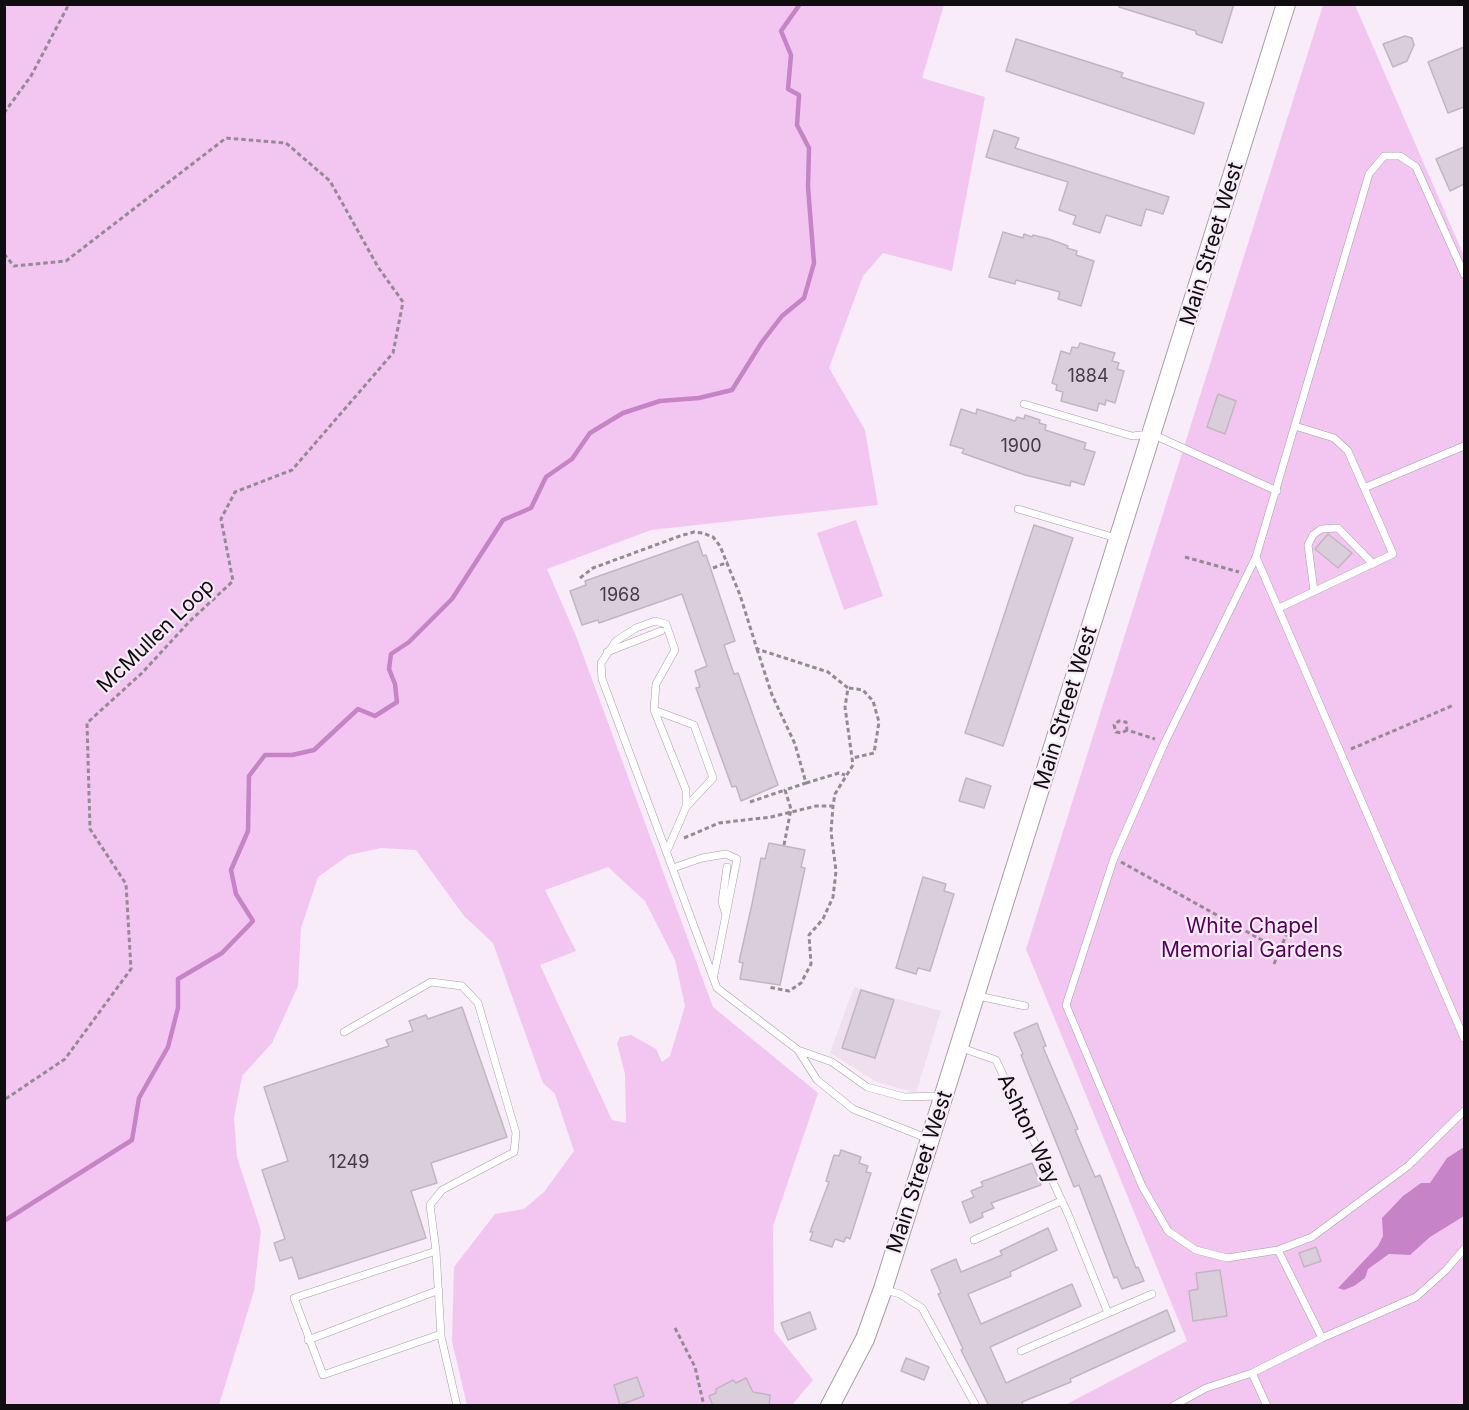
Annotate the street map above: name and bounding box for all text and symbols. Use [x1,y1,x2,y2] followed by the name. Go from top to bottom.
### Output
[1175,159,1249,329] street label: Main Street West
[1067,366,1109,388] house number: 1884
[1000,436,1042,458] house number: 1900
[92,574,220,698] street label: McMullen Loop
[600,585,640,607] house number: 1968
[1029,623,1103,793] street label: Main Street West
[1161,914,1343,964] park label: White Chapel Memorial Gardens
[992,1070,1064,1188] street label: Ashton Way
[882,1088,958,1256] street label: Main Street West
[329,1152,369,1174] house number: 1249

